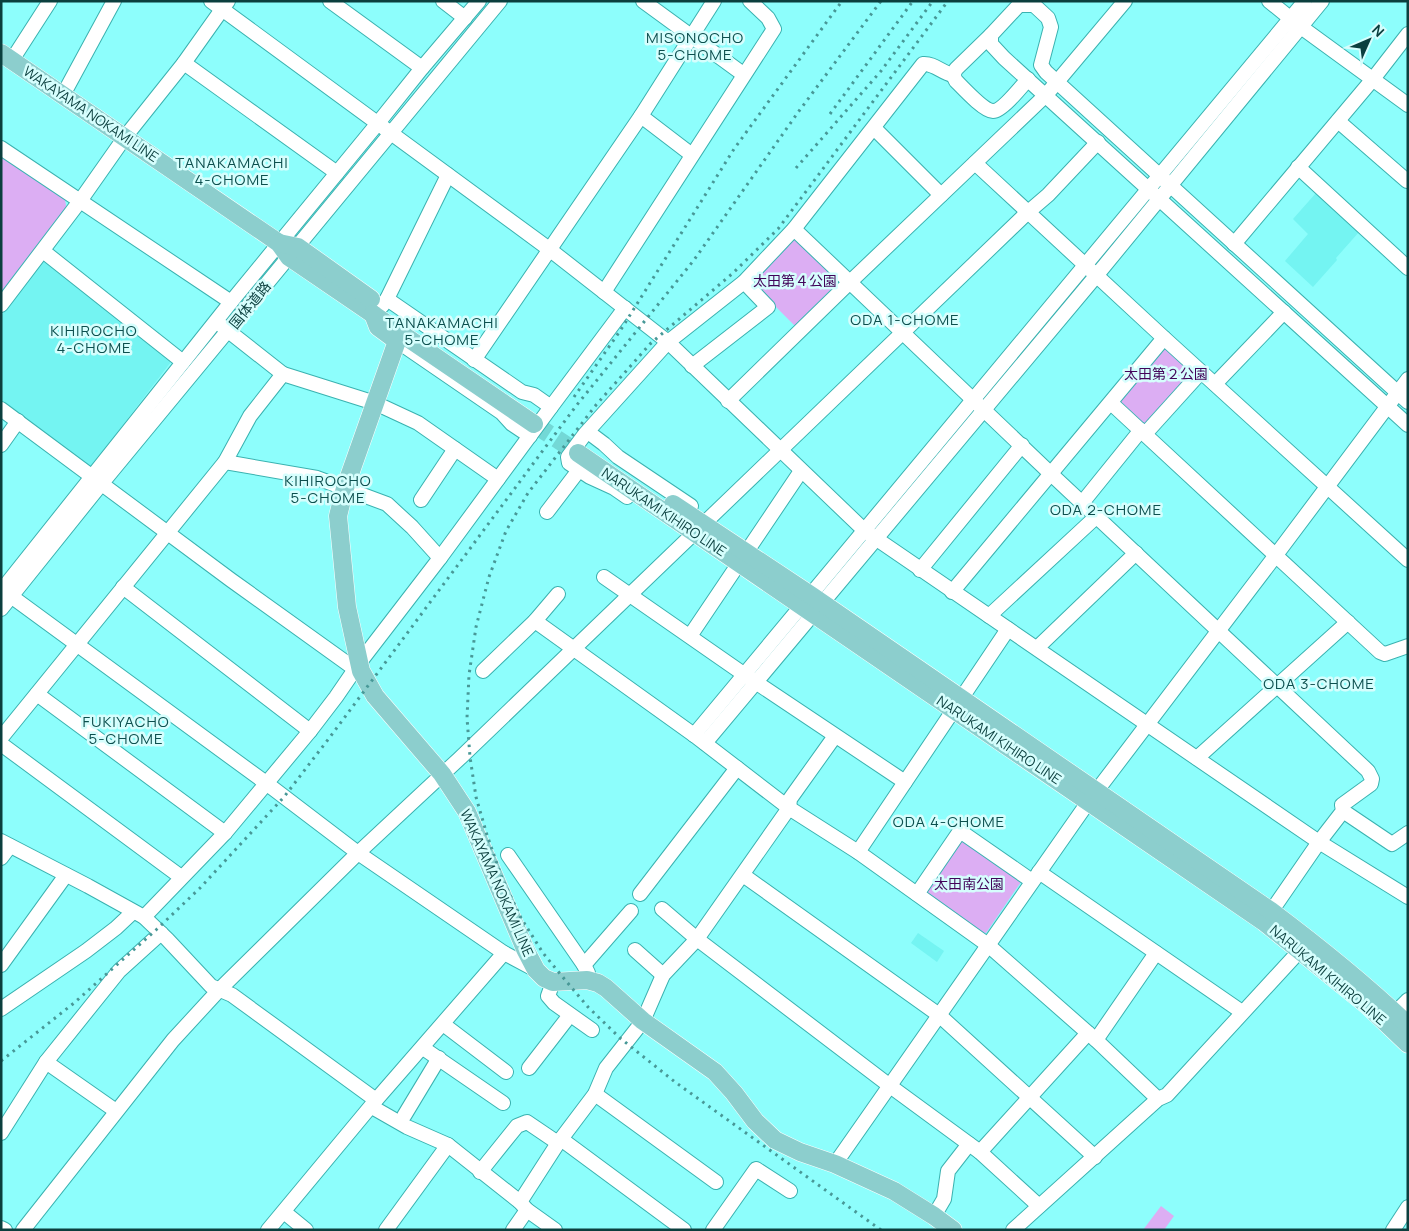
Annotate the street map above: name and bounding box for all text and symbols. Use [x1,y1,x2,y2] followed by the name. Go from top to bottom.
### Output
[1344,15,1394,65] north arrow
[1368,20,1389,41] text: N
[646,27,744,65] district label: MISONOCHO 5-CHOME
[20,61,163,166] street label: WAKAYAMA NOKAMI LINE
[175,152,289,190] district label: TANAKAMACHI 4-CHOME
[753,271,837,290] park label: 太田第４公園
[225,277,275,332] street label: 国体道路
[850,309,960,330] district label: ODA 1-CHOME
[385,312,499,350] district label: TANAKAMACHI 5-CHOME
[50,320,138,358] district label: KIHIROCHO 4-CHOME
[1124,364,1208,383] park label: 太田第２公園
[598,463,730,560] street label: NARUKAMI KIHIRO LINE
[284,470,372,508] district label: KIHIROCHO 5-CHOME
[1050,499,1162,520] district label: ODA 2-CHOME
[1263,673,1375,694] district label: ODA 3-CHOME
[933,691,1065,788] street label: NARUKAMI KIHIRO LINE
[82,711,170,749] district label: FUKIYACHO 5-CHOME
[456,806,539,959] street label: WAKAYAMA NOKAMI LINE
[893,811,1005,832] district label: ODA 4-CHOME
[934,874,1004,893] park label: 太田南公園
[1266,920,1390,1029] street label: NARUKAMI KIHIRO LINE

